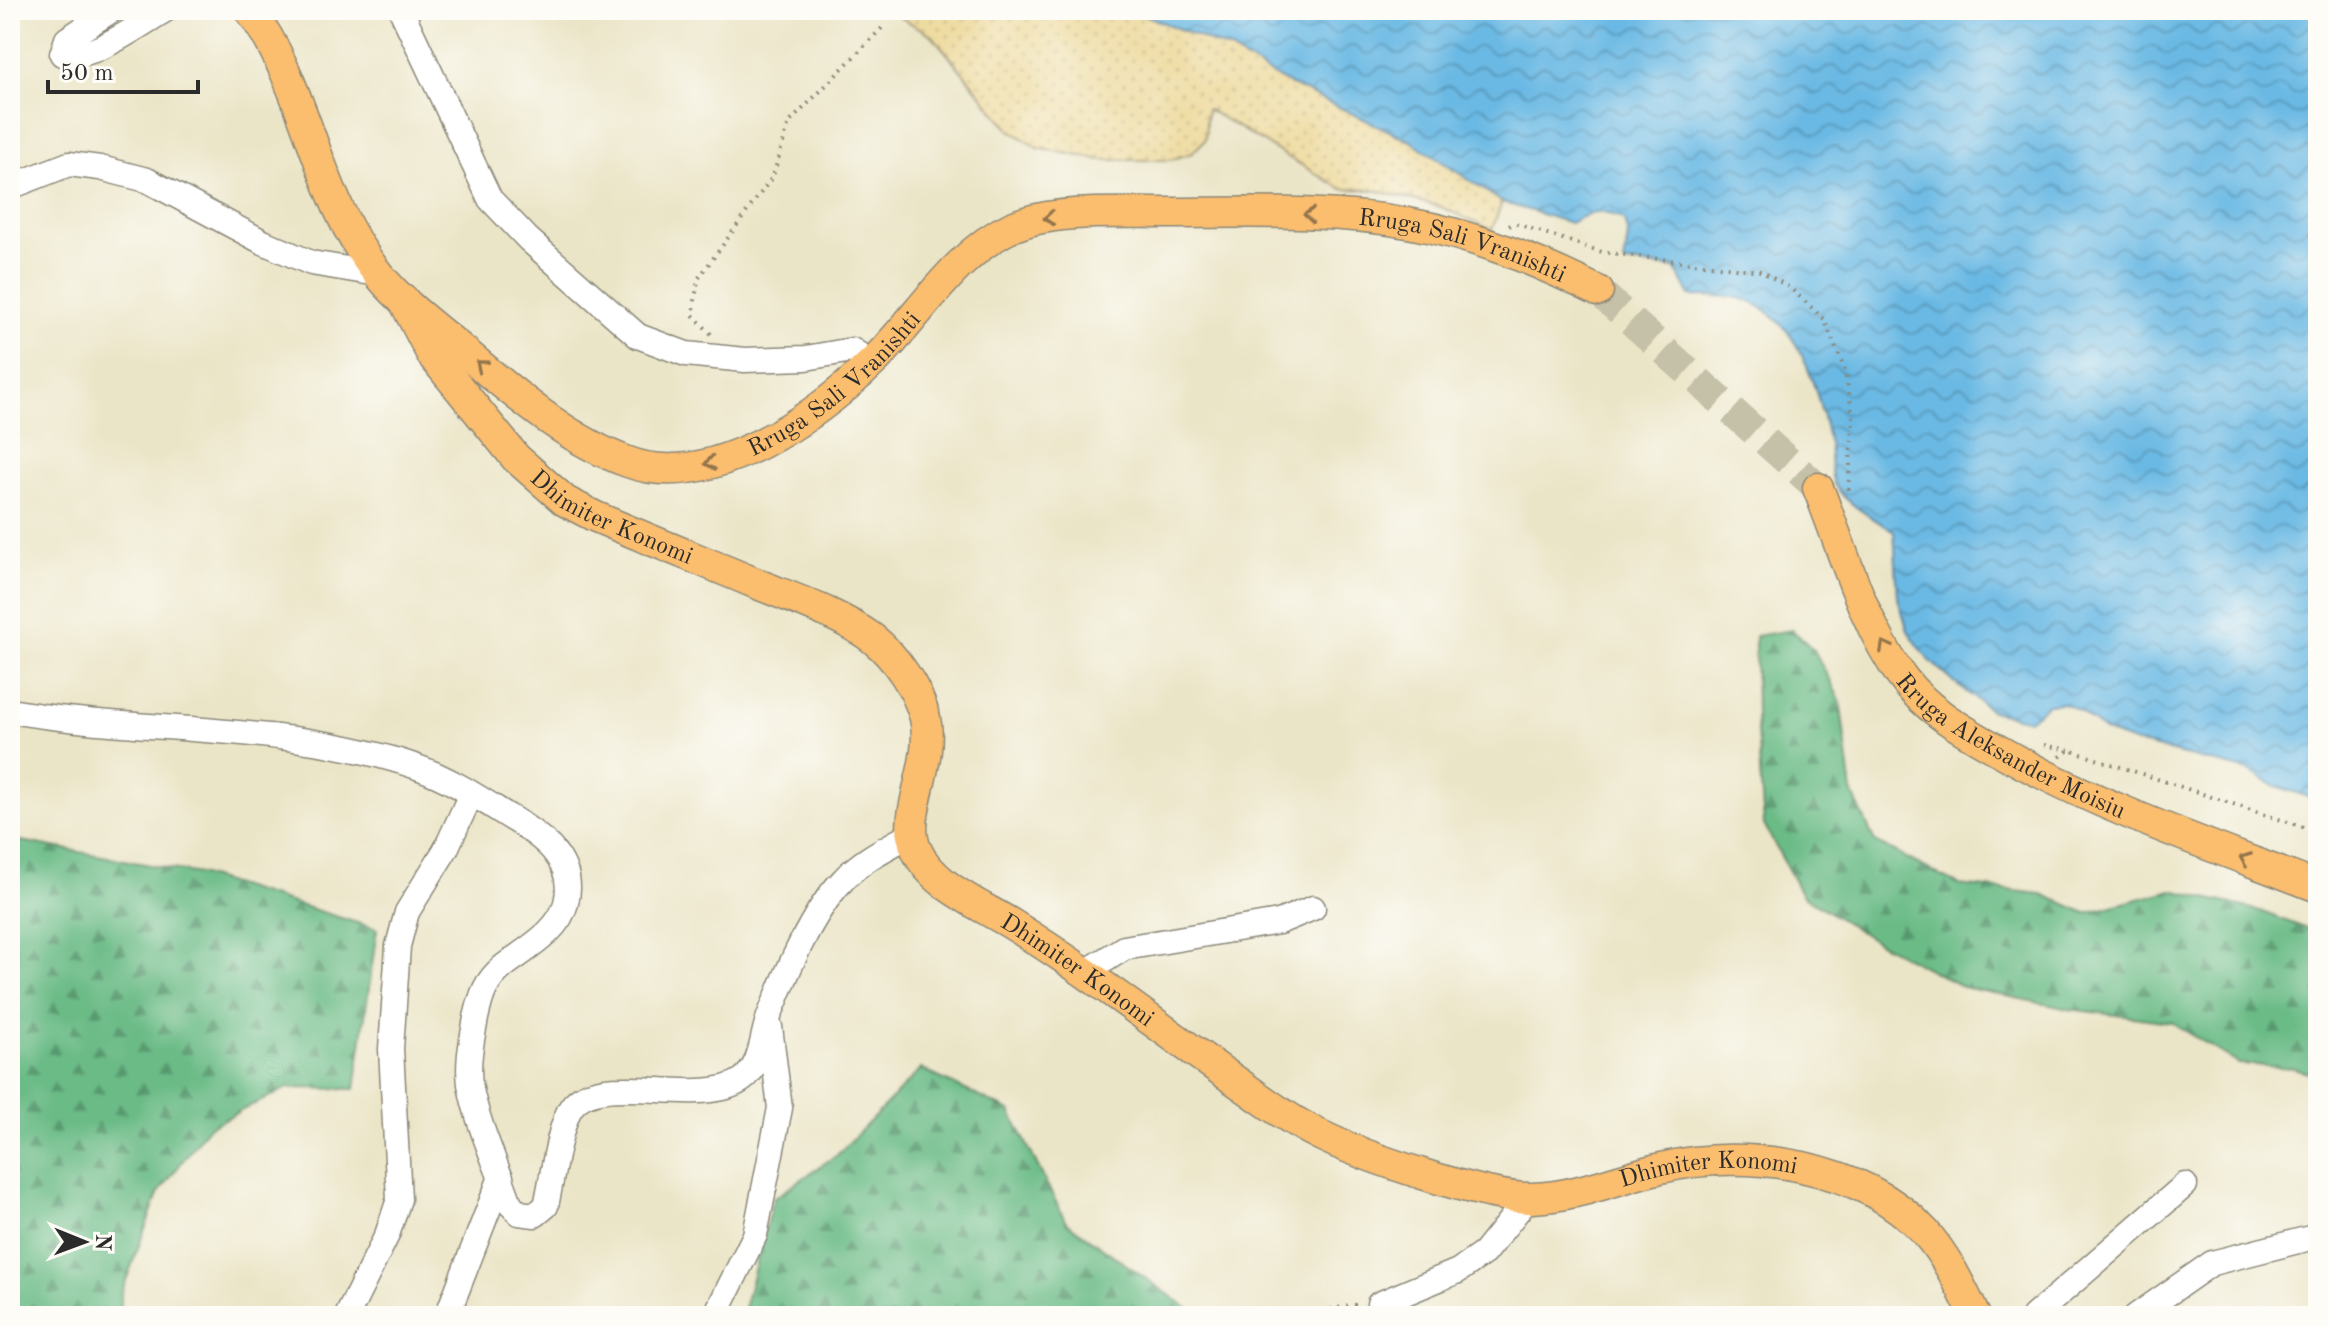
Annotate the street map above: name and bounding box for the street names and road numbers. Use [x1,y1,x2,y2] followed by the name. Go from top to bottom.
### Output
[1357,206,1569,288] street label: Rruga Sali Vranishti
[744,308,926,462] street label: Rruga Sali Vranishti
[525,466,696,570] street label: Dhimiter Konomi
[1890,670,2129,825] street label: Rruga Aleksander Moisiu
[996,910,1158,1032] street label: Dhimiter Konomi
[1617,1150,1799,1193] street label: Dhimiter Konomi

